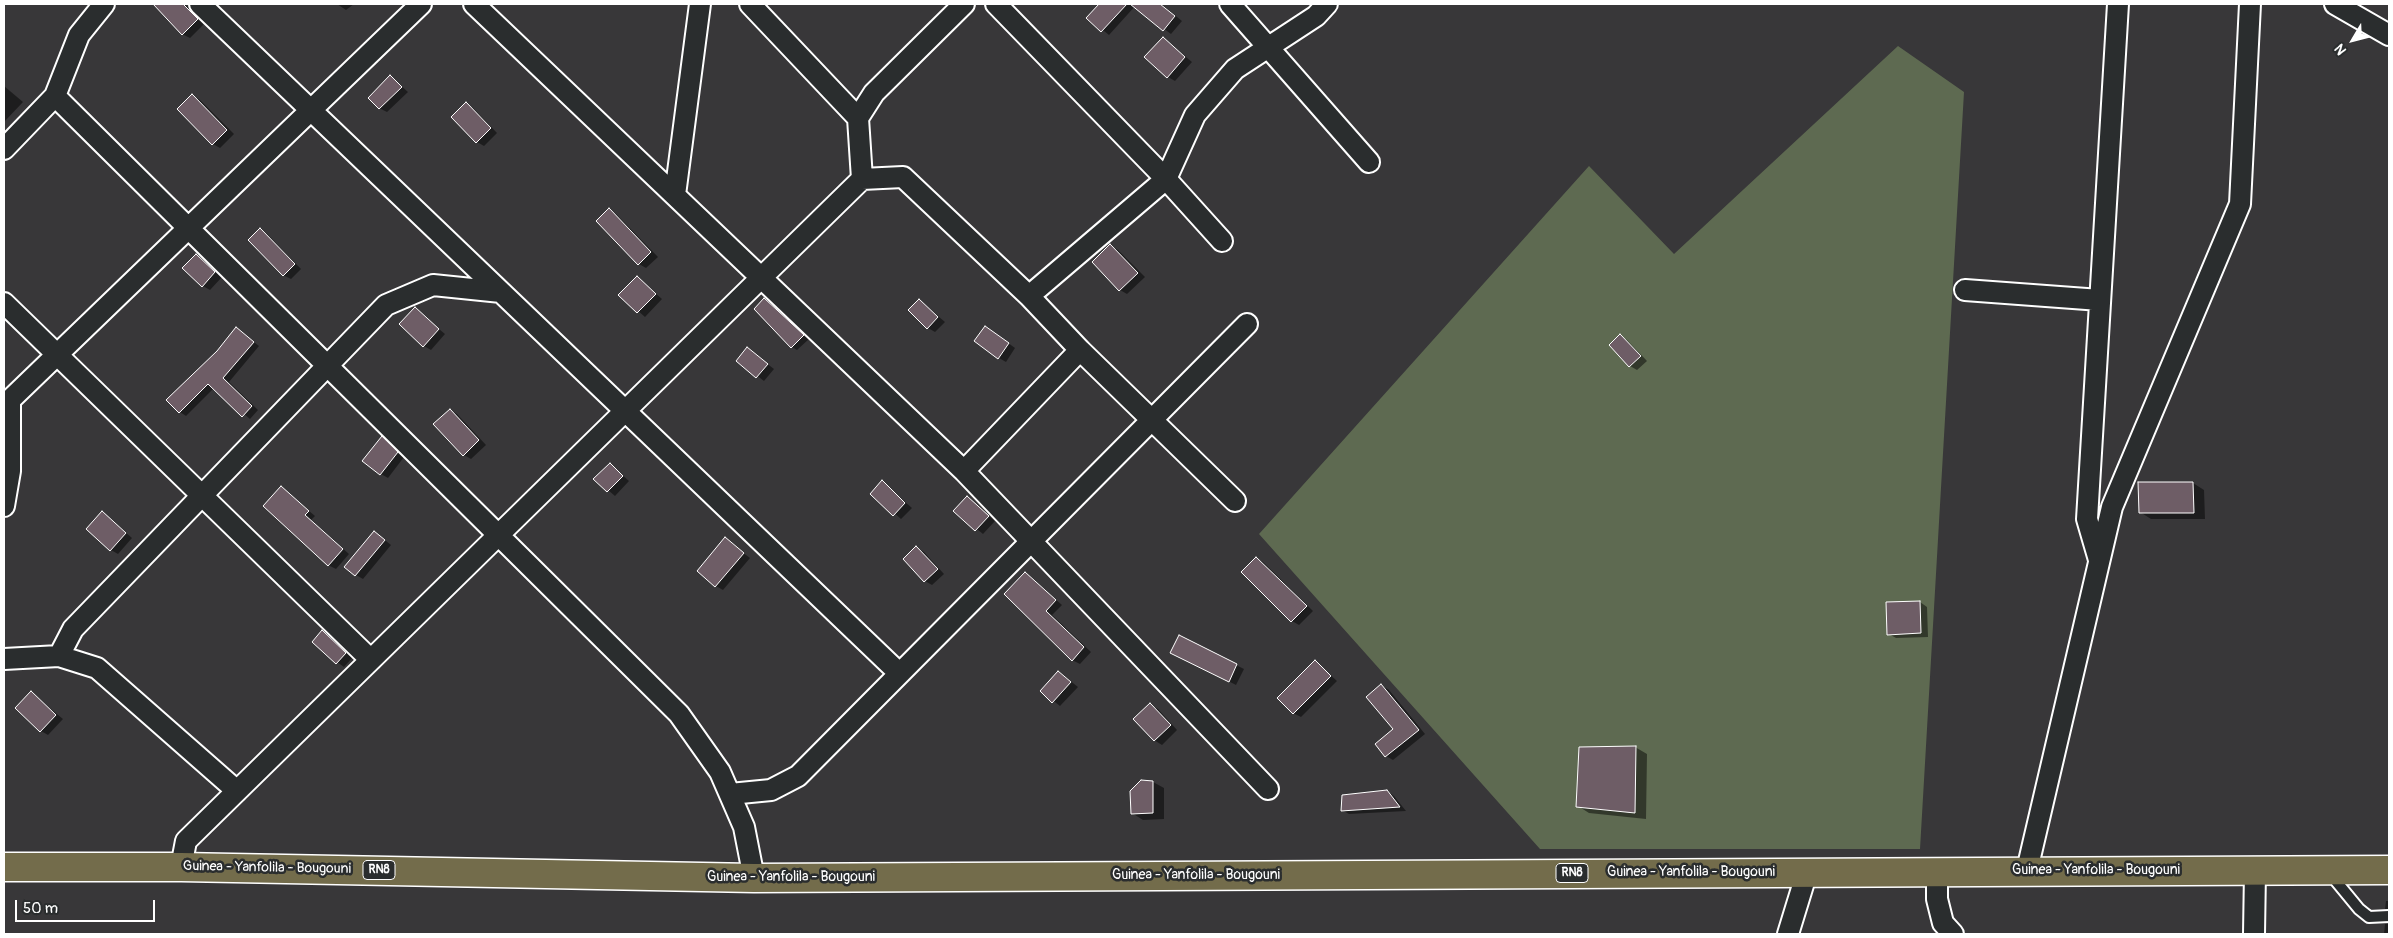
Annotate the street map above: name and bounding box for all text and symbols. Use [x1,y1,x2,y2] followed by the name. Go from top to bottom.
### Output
[2328,15,2378,65] north arrow
[2331,40,2350,58] text: N
[183,858,351,878] street label: Guinea - Yanfolila - Bougouni
[363,860,395,880] road number: RN8
[2012,862,2180,878] street label: Guinea - Yanfolila - Bougouni
[1556,864,1588,882] road number: RN8
[1607,864,1775,880] street label: Guinea - Yanfolila - Bougouni
[1112,867,1280,883] street label: Guinea - Yanfolila - Bougouni
[707,869,875,885] street label: Guinea - Yanfolila - Bougouni
[18,890,158,922] scale bar
[23,899,58,918] text: 50 m

